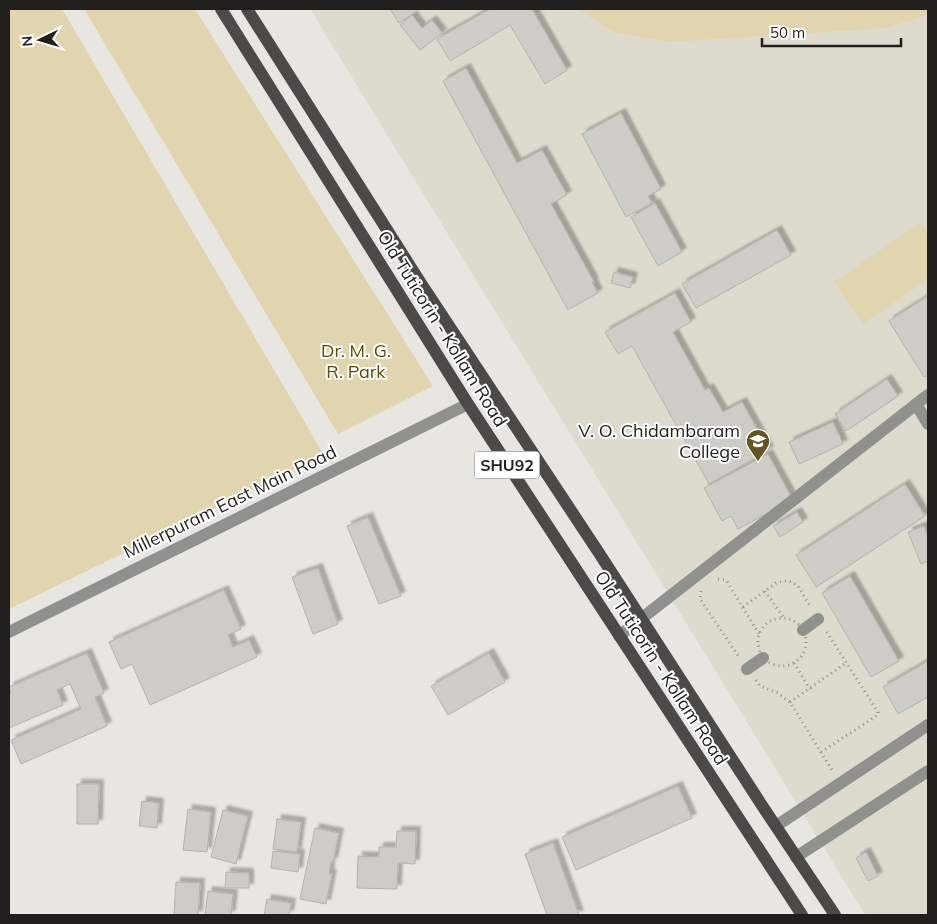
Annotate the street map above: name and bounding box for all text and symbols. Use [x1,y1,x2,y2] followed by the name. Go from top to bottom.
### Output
[15,15,65,65] north arrow
[762,15,901,47] scale bar
[770,23,805,42] text: 50 m
[18,35,36,47] text: N
[372,226,512,431] street label: Old Tuticorin - Kollam Road
[321,339,391,383] park label: Dr. M. G. R. Park
[578,419,740,463] place label: V. O. Chidambaram College
[745,428,771,462] school or university icon: V. O. Chidambaram College
[119,440,340,563] street label: Millerpuram East Main Road
[474,452,540,478] road number: SHU92
[590,566,733,769] street label: Old Tuticorin - Kollam Road

